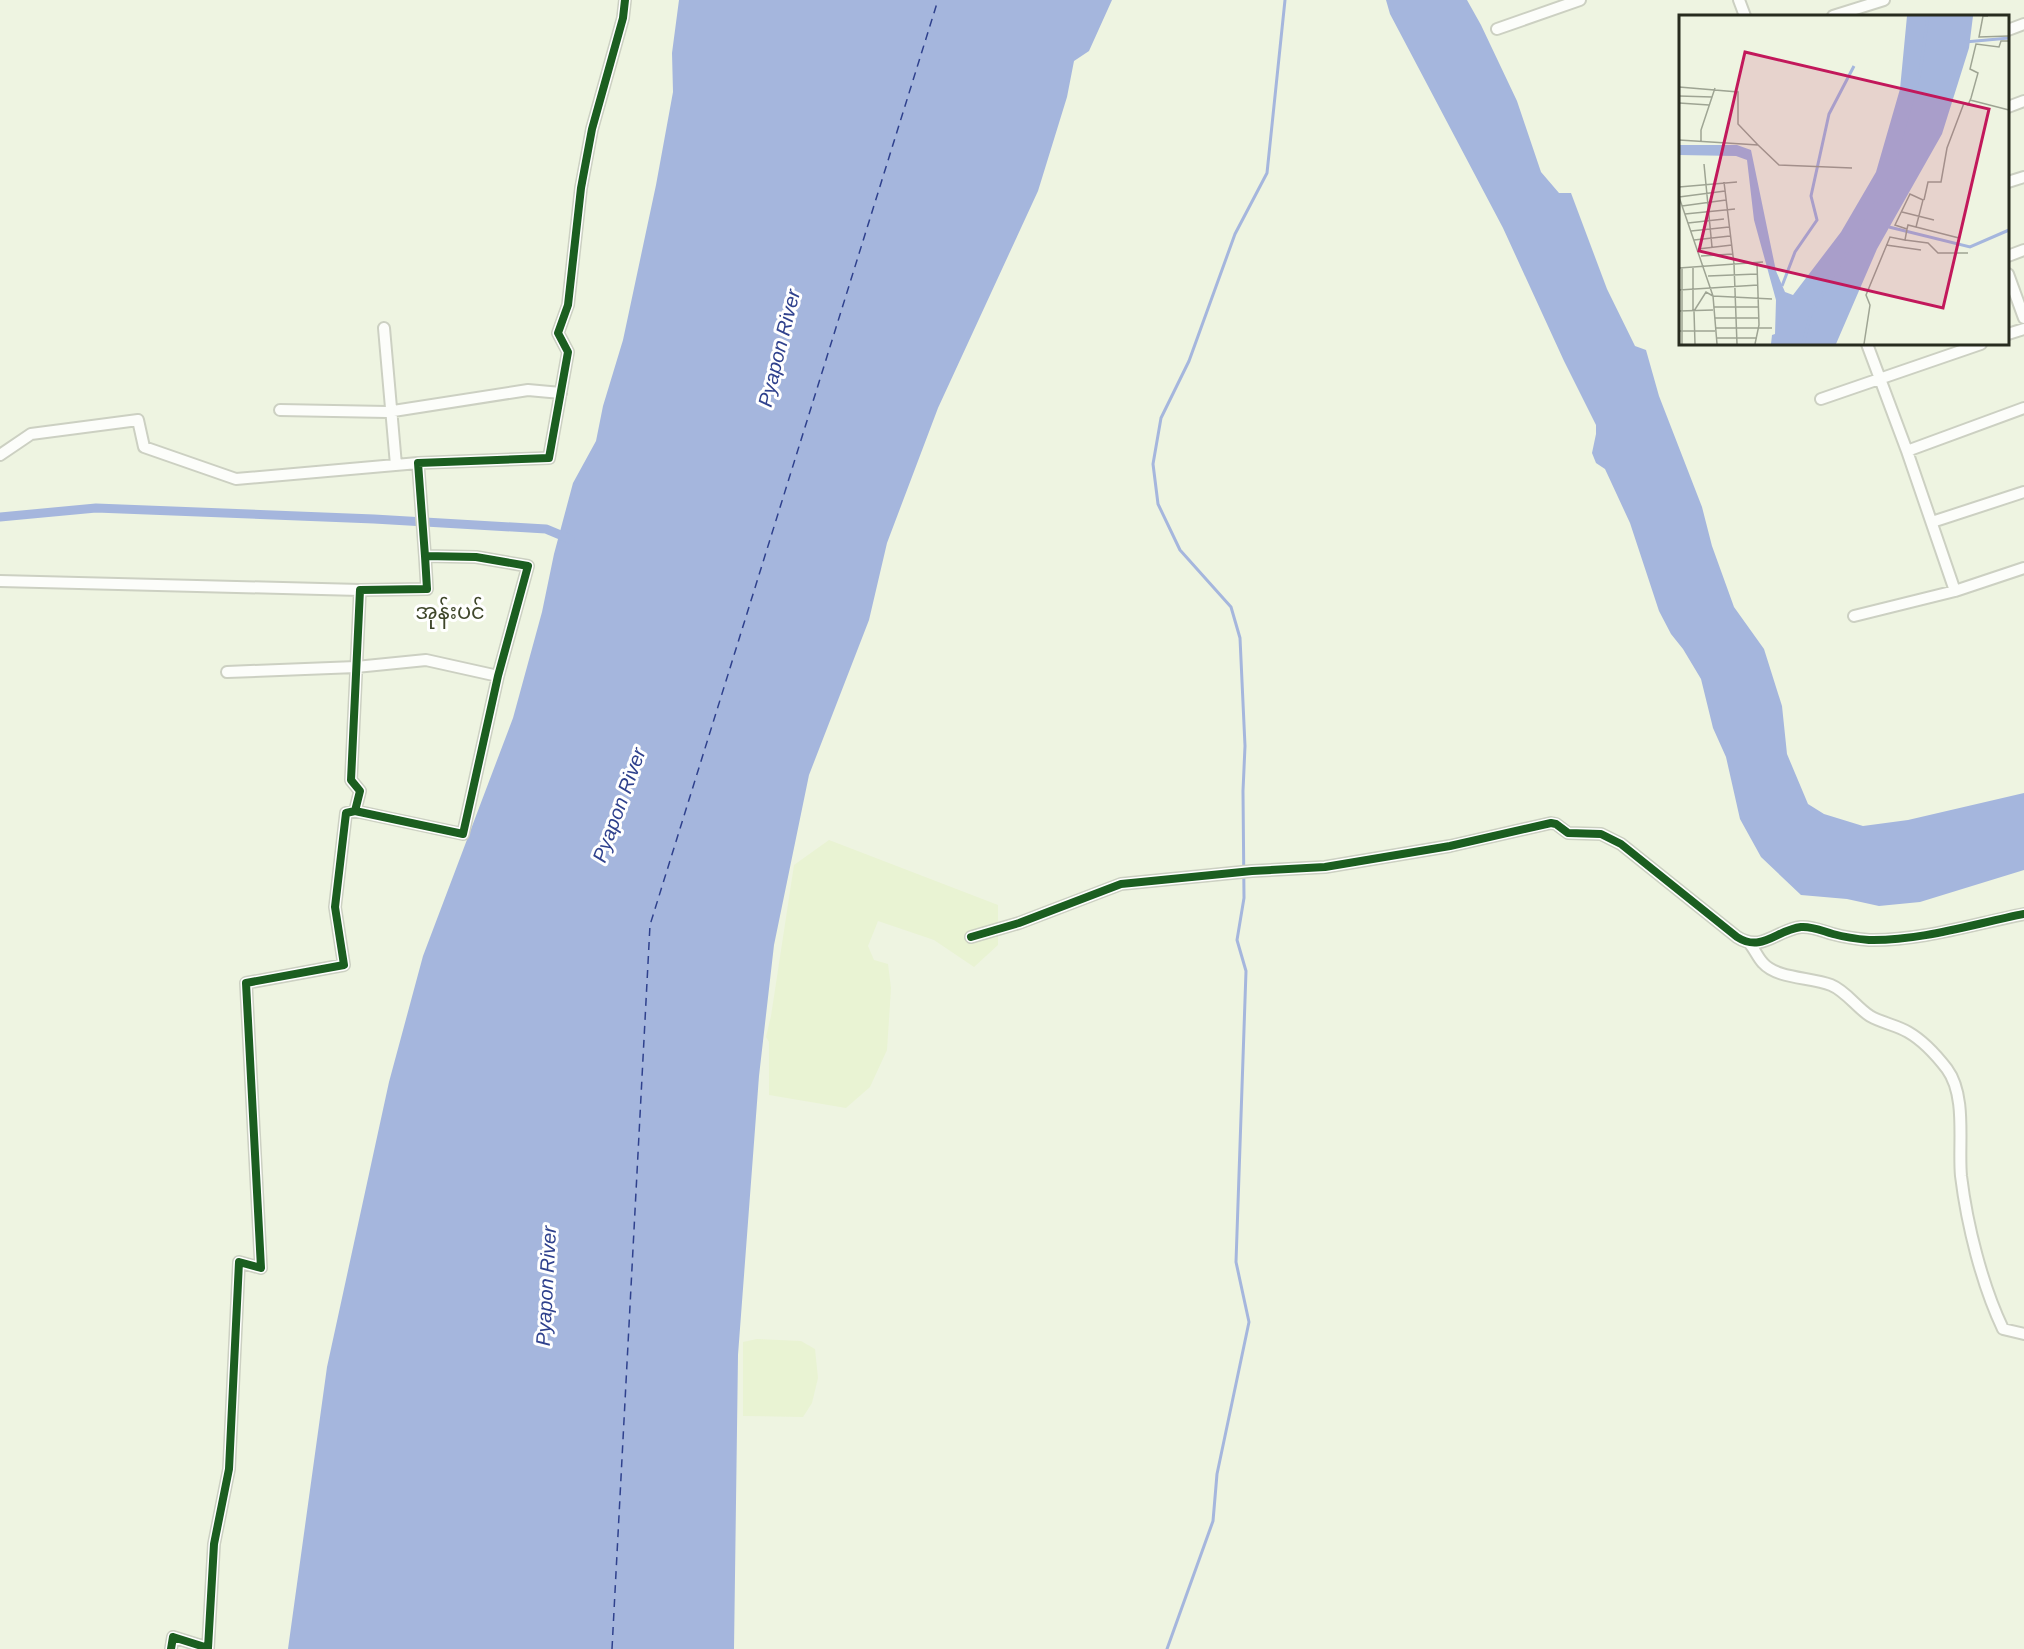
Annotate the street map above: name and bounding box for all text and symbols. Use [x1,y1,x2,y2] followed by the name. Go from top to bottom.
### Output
[1679,15,2009,345] inset map
[754,286,805,409] water label: Pyapon River
[415,596,485,629] district label: အုန်းပင်
[588,744,650,865] water label: Pyapon River
[532,1224,560,1347] water label: Pyapon River

